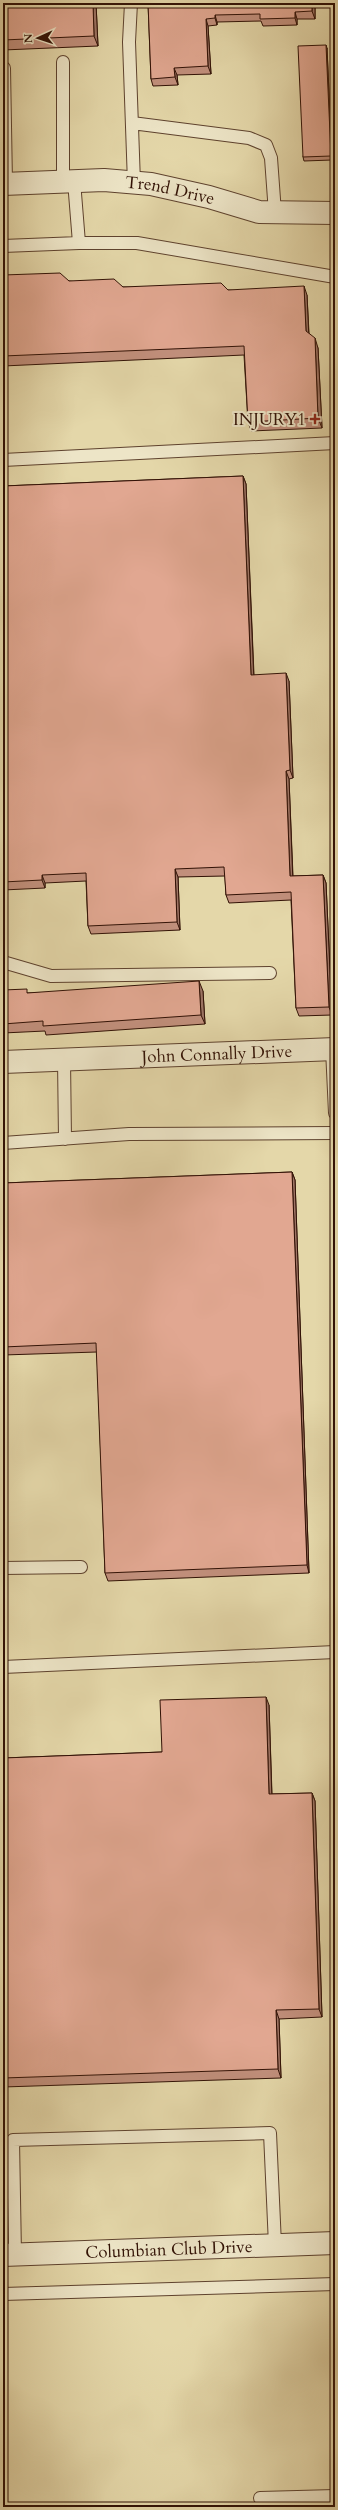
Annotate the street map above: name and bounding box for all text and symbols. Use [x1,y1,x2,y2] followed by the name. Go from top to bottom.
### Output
[18,18,58,58] north arrow
[21,33,36,44] text: N
[124,170,218,210] street label: Trend Drive
[233,408,306,431] place label: INJURY1
[309,413,321,425] marker: INJURY1
[138,1039,293,1068] street label: John Connally Drive
[85,2234,253,2264] street label: Columbian Club Drive

